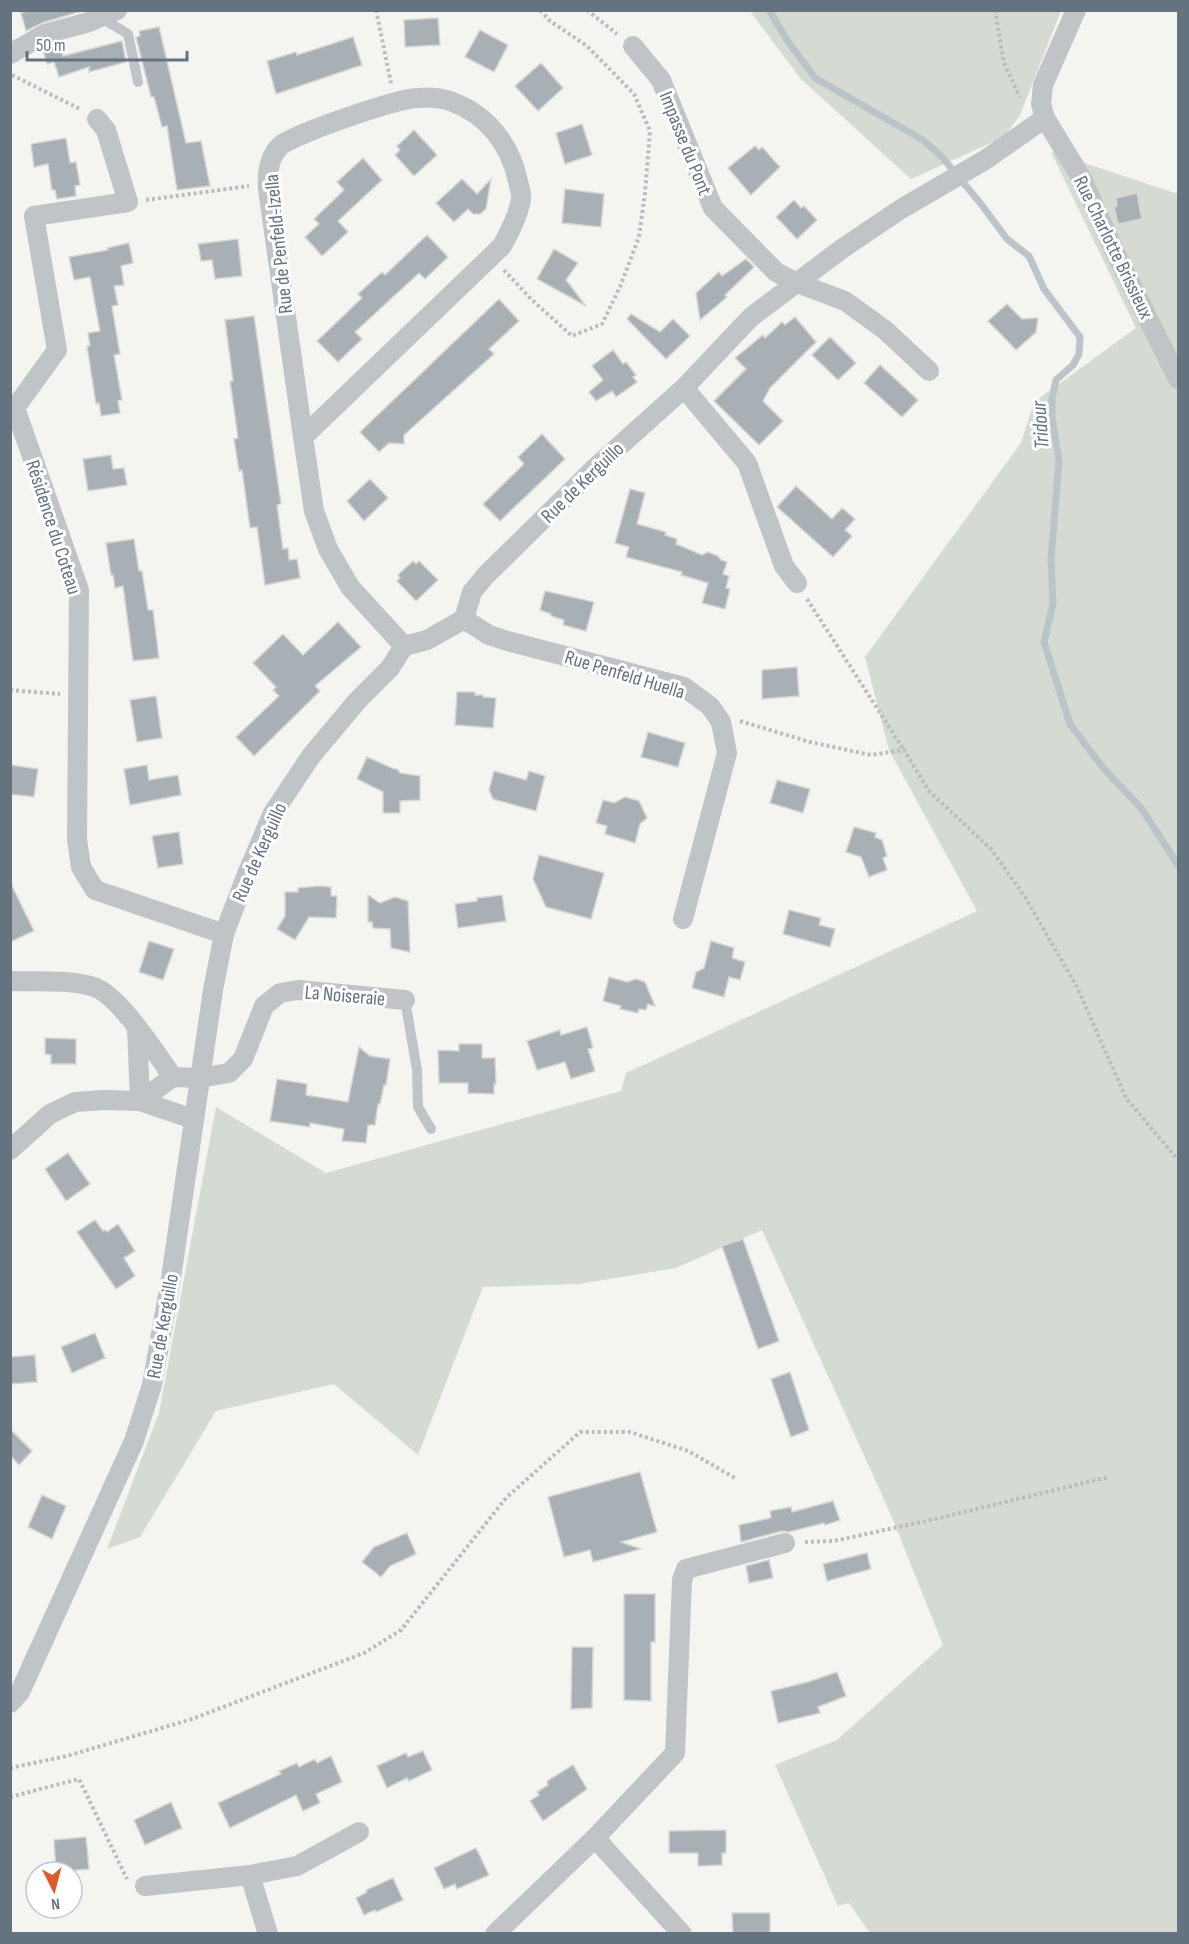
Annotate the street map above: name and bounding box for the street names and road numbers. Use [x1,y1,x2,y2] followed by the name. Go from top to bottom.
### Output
[653,88,717,199] street label: Impasse du Pont
[1068,172,1158,323] street label: Rue Charlotte Brissieux
[260,173,298,315] street label: Rue de Penfeld-Izella
[536,437,629,528] street label: Rue de Kerguillo
[20,457,86,597] street label: Résidence du Coteau
[562,645,688,705] street label: Rue Penfeld Huella
[227,799,292,906] street label: Rue de Kerguillo
[304,981,386,1011] street label: La Noiseraie
[142,1272,184,1381] street label: Rue de Kerguillo

